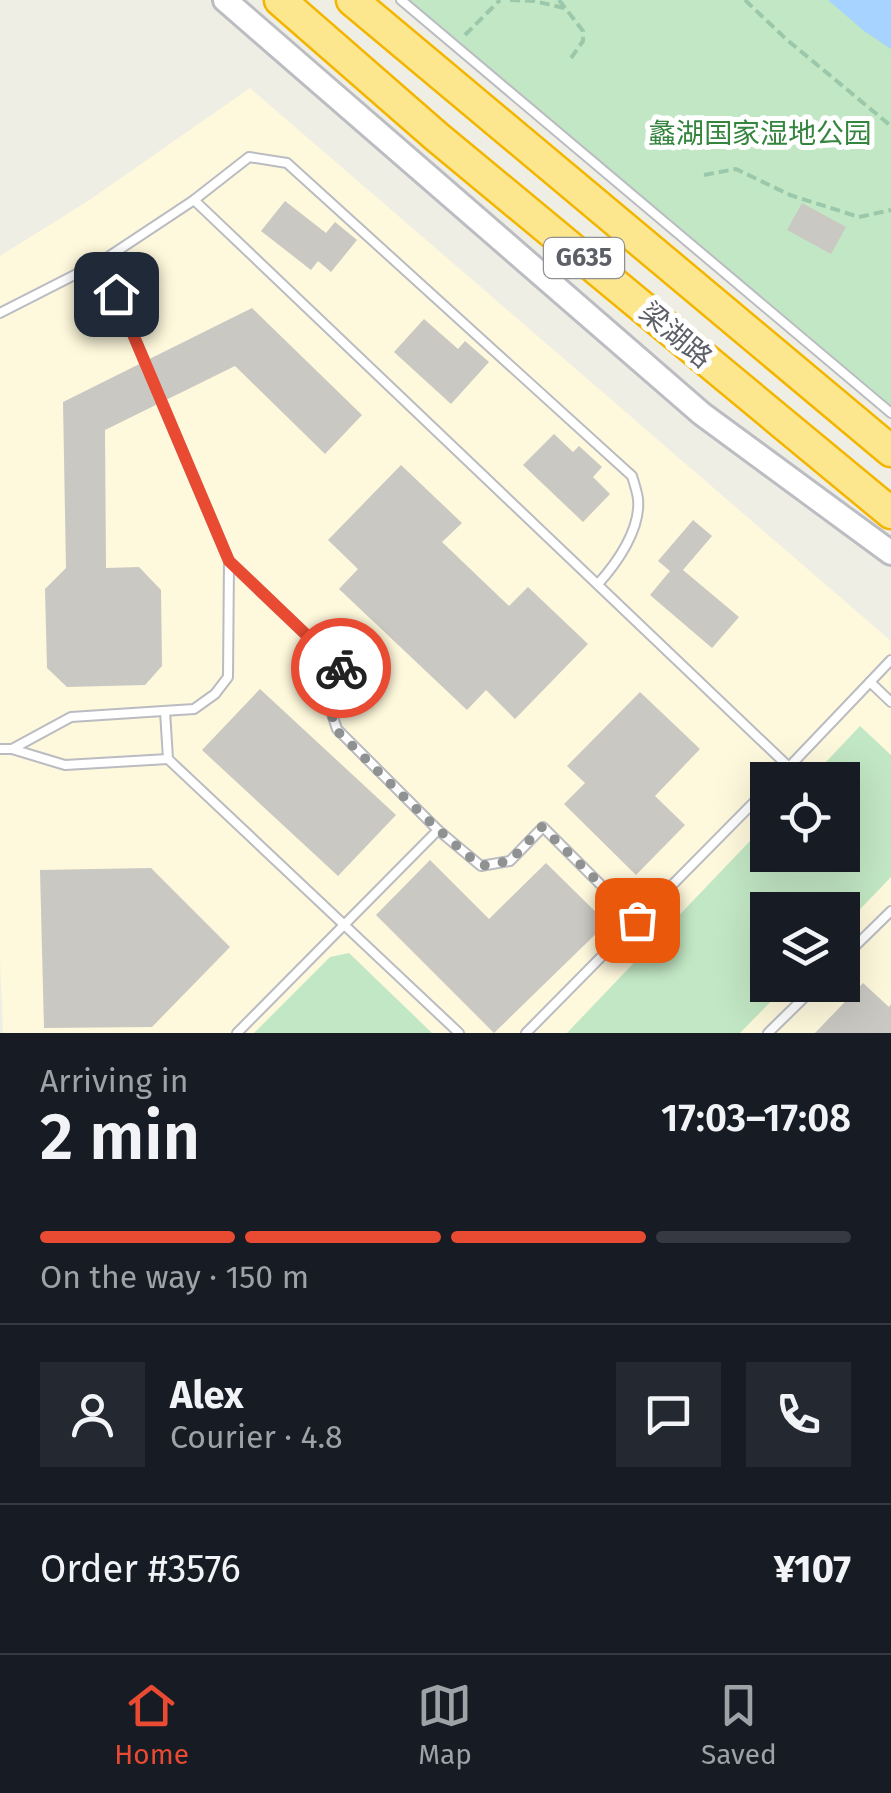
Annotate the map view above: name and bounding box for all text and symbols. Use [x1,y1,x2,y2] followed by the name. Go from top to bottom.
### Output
[648,117,872,150] park label: 蠡湖国家湿地公园
[544,238,624,278] road number: G635
[74,252,159,337] pin
[89,267,144,322] icon: home
[633,295,719,375] street label: 梁湖路
[291,618,391,718] courier
[314,641,369,696] icon: bike
[750,762,860,1002] map controls
[750,762,860,872] button: locate
[595,878,680,963] pin
[750,892,860,1002] button: layers
[610,893,665,948] icon: bag
[40,1062,188,1100] text: Arriving in
[661,1095,851,1141] text: 17:03–17:08
[40,1098,200,1176] text: 2 min
[40,1258,309,1296] text: On the way · 150 m
[40,1362,145,1467] button: person
[616,1362,721,1467] button: chat
[746,1362,851,1467] button: phone
[170,1372,243,1418] text: Alex
[170,1418,343,1456] text: Courier · 4.8
[40,1546,241,1592] text: Order #3576
[774,1546,851,1592] text: ¥107
[114,1678,189,1771] tab: Home
[417,1678,472,1771] tab: Map
[701,1678,777,1771] tab: Saved

